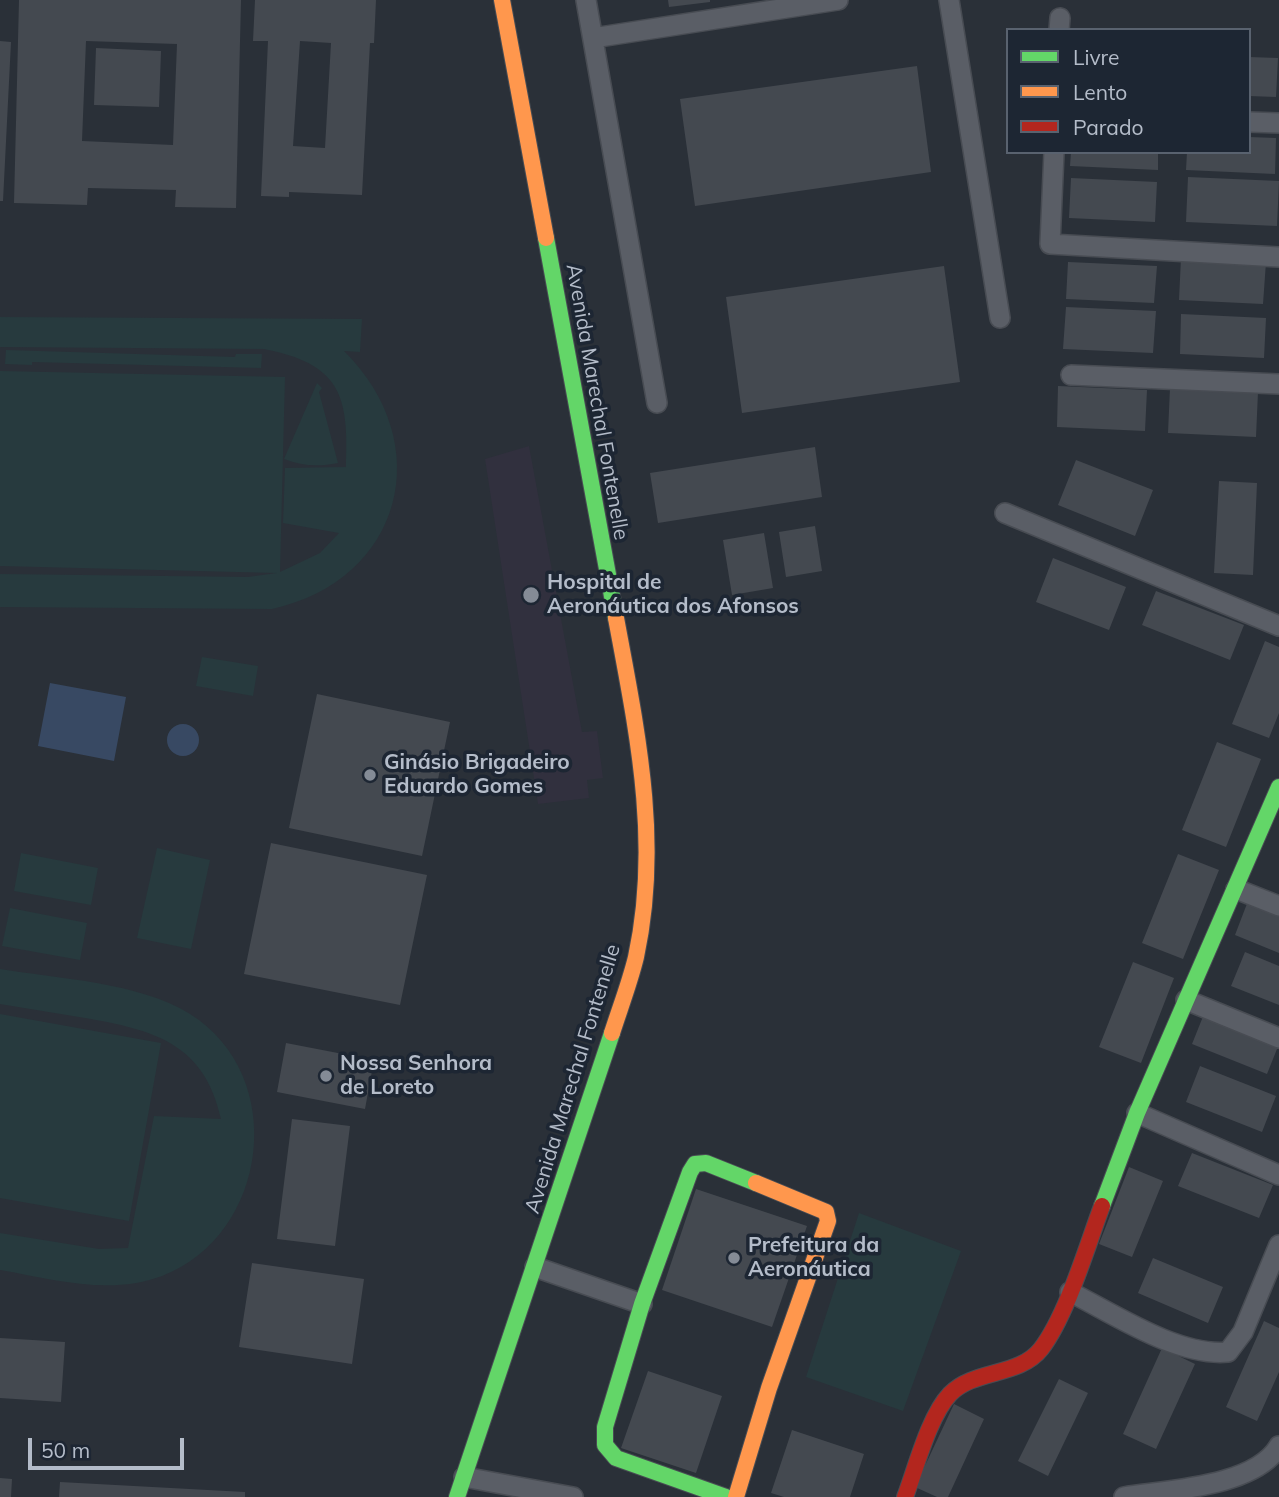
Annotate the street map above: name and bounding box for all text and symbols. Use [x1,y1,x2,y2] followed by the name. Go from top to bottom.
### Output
[1006,28,1251,154] legend
[1073,44,1120,70] text: Livre
[1073,79,1127,105] text: Lento
[1073,114,1143,140] text: Parado
[560,262,634,542] street label: Avenida Marechal Fontenelle
[547,570,799,620] place label: Hospital de Aeronáutica dos Afonsos
[521,585,541,605] marker: Hospital de Aeronáutica dos Afonsos
[384,750,570,800] place label: Ginásio Brigadeiro Eduardo Gomes
[362,767,378,783] marker: Ginásio Brigadeiro Eduardo Gomes
[520,941,626,1217] street label: Avenida Marechal Fontenelle
[340,1051,492,1101] place label: Nossa Senhora de Loreto
[318,1068,334,1084] marker: Nossa Senhora de Loreto
[748,1233,879,1283] place label: Prefeitura da Aeronáutica
[726,1250,742,1266] marker: Prefeitura da Aeronáutica
[32,1424,187,1468] scale bar
[41,1437,90,1463] text: 50 m

